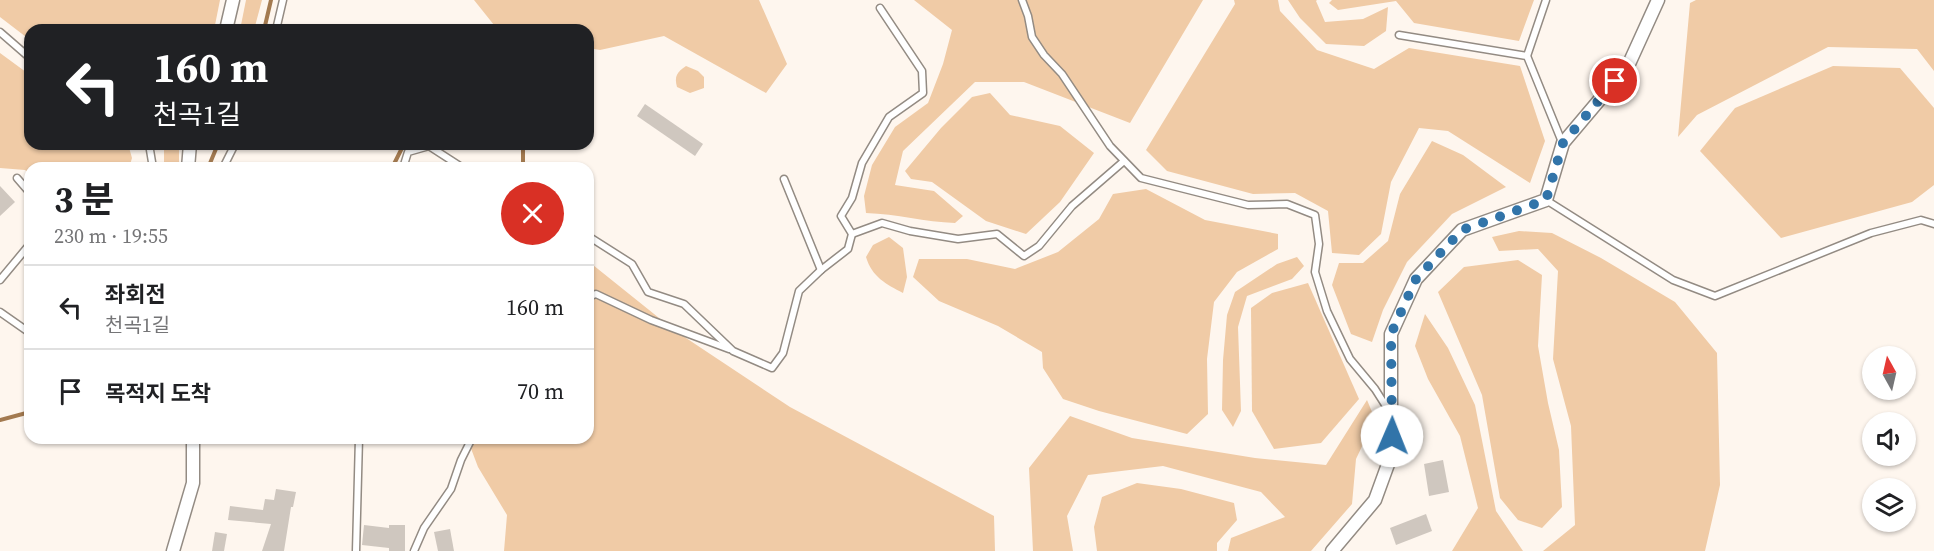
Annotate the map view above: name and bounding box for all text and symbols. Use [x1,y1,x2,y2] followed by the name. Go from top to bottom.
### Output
[153,38,268,96] text: 160 m
[54,48,132,126] icon: left
[1589,55,1640,106] pin
[1598,64,1631,97] icon: arrive
[153,96,241,133] text: 천곡1길
[54,175,114,224] text: 3 분
[501,182,564,245] button: close
[54,222,168,250] text: 230 m · 19:55
[105,279,166,309] text: 좌회전
[54,291,87,324] icon: left
[506,292,564,322] text: 160 m
[105,311,170,339] text: 천곡1길
[1862,346,1916,400] north arrow
[1862,346,1916,532] map controls
[54,375,87,408] icon: arrive
[517,376,564,406] text: 70 m
[105,378,211,408] text: 목적지 도착
[1360,404,1424,468] position arrow
[1862,412,1916,466] button: sound
[1862,478,1916,532] button: layers

